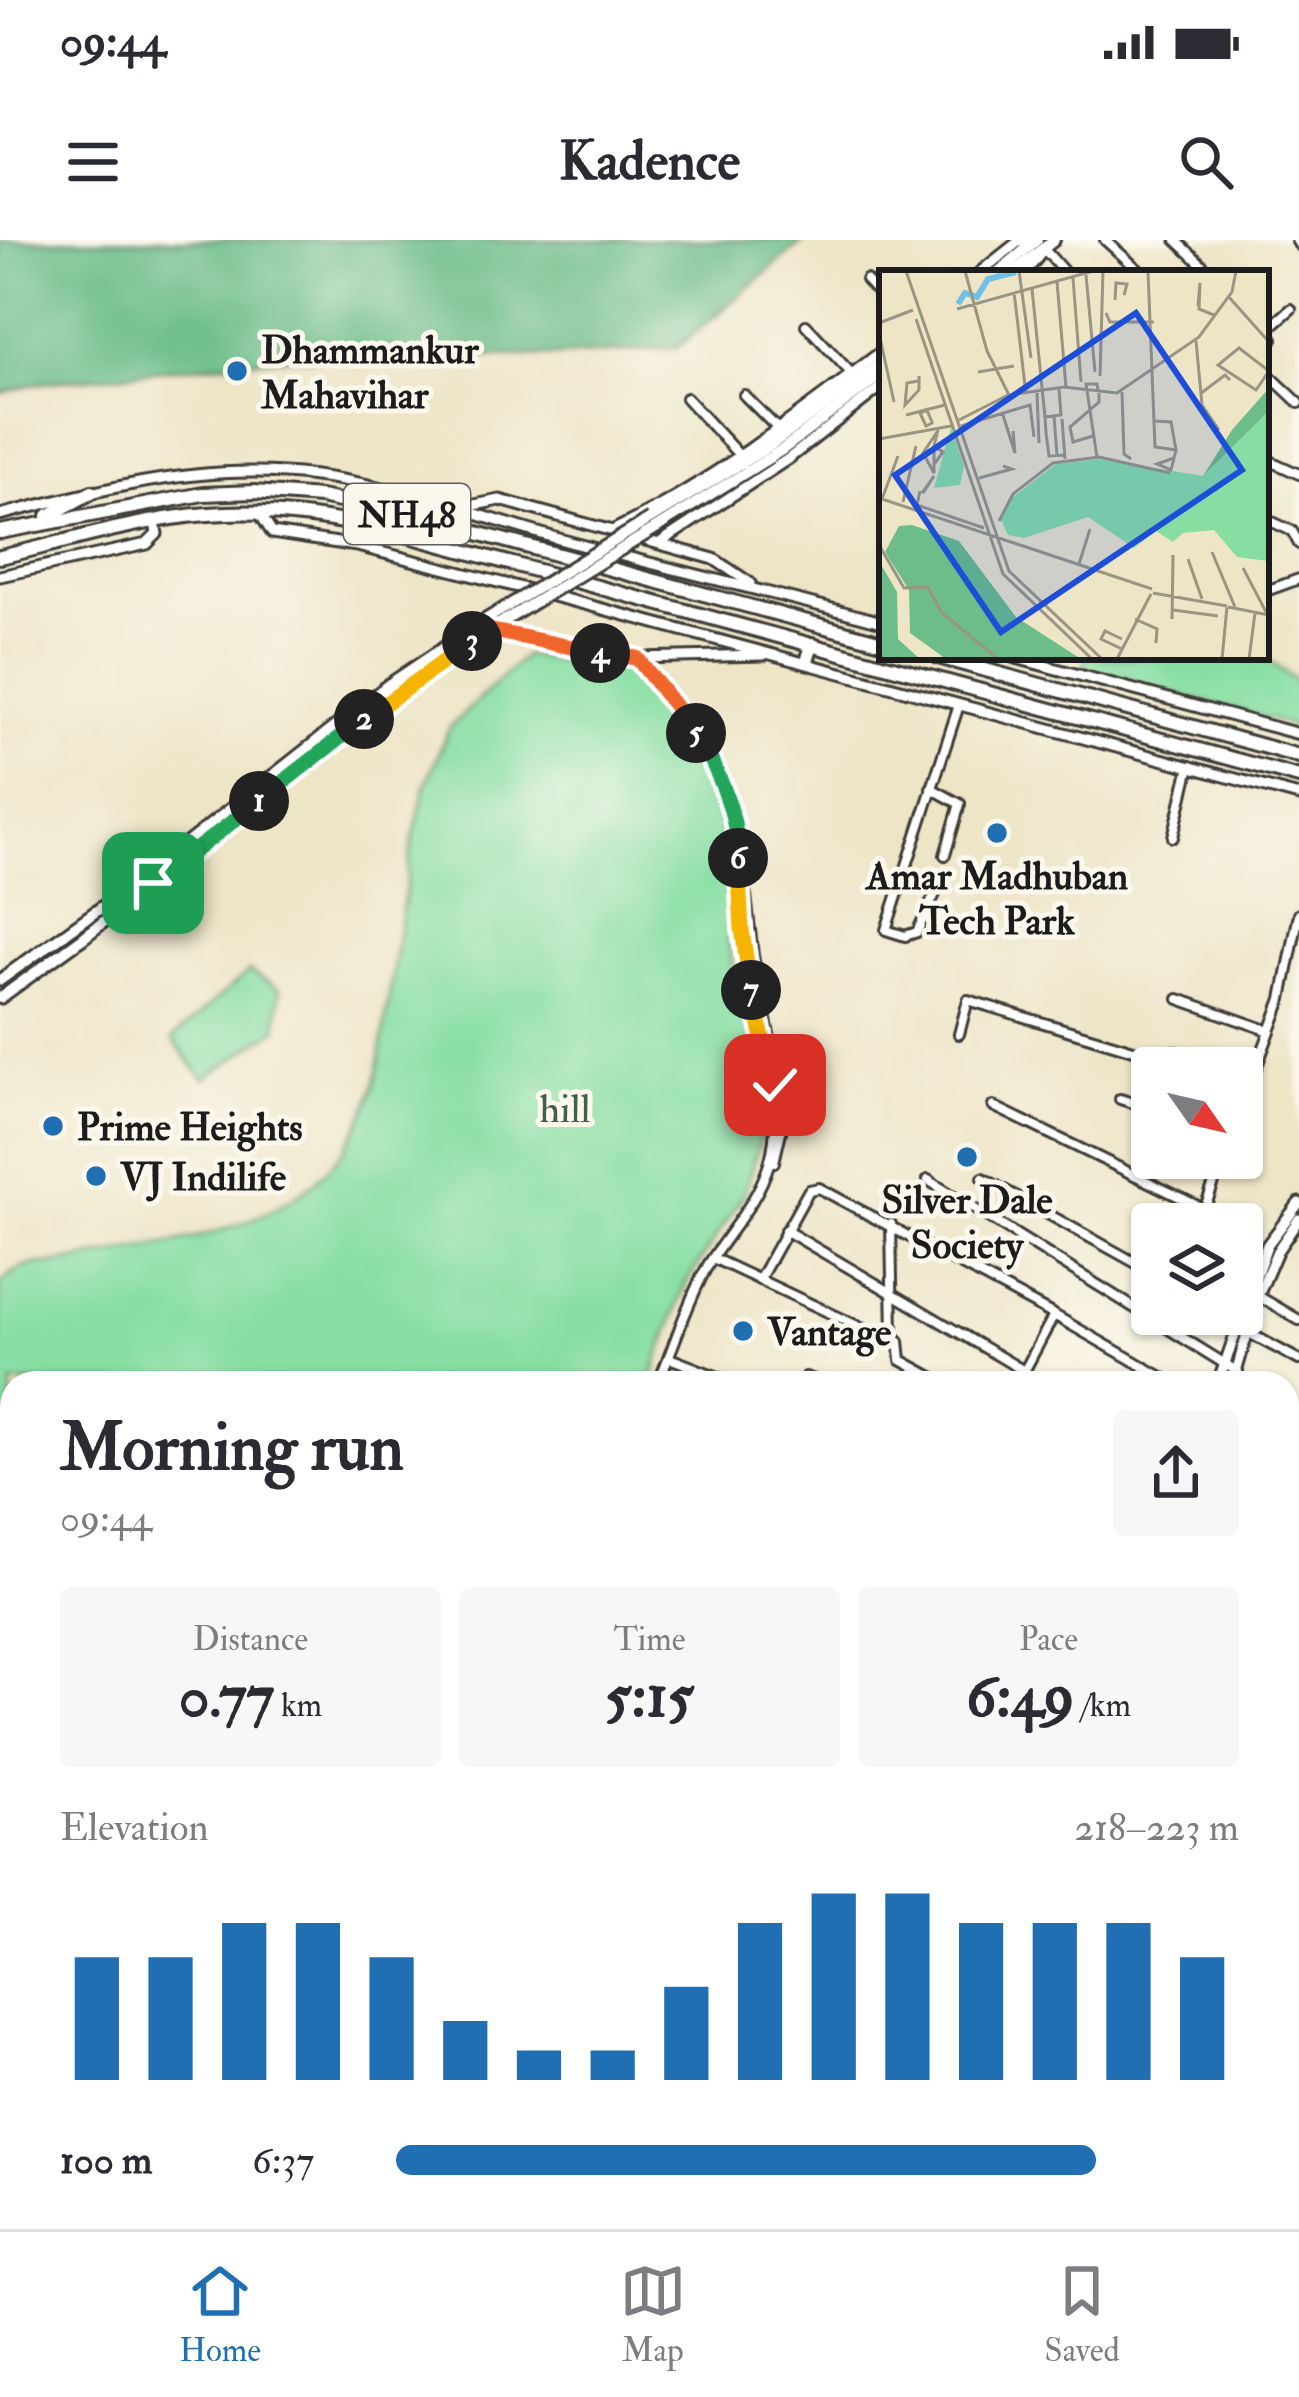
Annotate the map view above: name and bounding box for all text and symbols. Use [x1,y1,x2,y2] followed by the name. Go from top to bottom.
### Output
[60,14,166,70] text: 09:44
[559,128,740,196] text: Kadence
[60,129,126,195] icon: menu
[1173,129,1239,195] icon: search
[879,270,1269,660] inset map
[260,326,479,420] place label: Dhammankur Mahavihar
[224,358,250,384] marker: Dhammankur Mahavihar
[344,484,470,544] road number: NH48
[442,611,502,671] pin: 3
[466,620,478,661] text: 3
[570,623,630,683] pin: 4
[591,632,609,673] text: 4
[334,689,394,749] pin: 2
[356,698,372,739] text: 2
[666,703,726,763] pin: 5
[689,712,703,753] text: 5
[229,771,289,831] pin: 1
[253,780,265,821] text: 1
[984,820,1010,846] marker: Amar Madhuban Tech Park
[708,828,768,888] pin: 6
[102,832,204,934] pin
[730,837,746,878] text: 6
[120,850,186,916] icon: arrive
[864,852,1128,946] place label: Amar Madhuban Tech Park
[721,960,781,1020] pin: 7
[743,969,759,1010] text: 7
[724,1034,826,1136] pin
[1131,1047,1263,1179] north arrow
[1131,1047,1263,1335] map controls
[742,1052,808,1118] icon: check
[540,1085,590,1134] park label: hill
[77,1103,303,1152] place label: Prime Heights
[40,1113,66,1139] marker: Prime Heights
[954,1144,980,1170] marker: Silver Dale Society
[120,1153,287,1202] place label: VJ Indilife
[83,1163,109,1189] marker: VJ Indilife
[881,1176,1053,1270] place label: Silver Dale Society
[1131,1203,1263,1335] button: layers
[767,1308,892,1357] place label: Vantage
[730,1318,756,1344] marker: Vantage
[60,1407,404,1490] text: Morning run
[1113,1410,1239,1536] button: share
[60,1494,152,1543] text: 09:44
[193,1619,308,1660] text: Distance
[613,1619,686,1660] text: Time
[1019,1619,1078,1660] text: Pace
[179,1660,274,1735] text: 0.77
[605,1660,694,1735] text: 5:15
[966,1660,1074,1735] text: 6:49
[274,1685,322,1726] text: km
[1074,1685,1131,1726] text: /km
[60,1803,209,1852] text: Elevation
[1074,1803,1239,1852] text: 218–223 m
[60,2136,152,2185] text: 100 m
[252,2136,314,2185] text: 6:37
[179,2258,261,2371] tab: Home
[620,2258,686,2371] tab: Map
[1044,2258,1120,2371] tab: Saved

